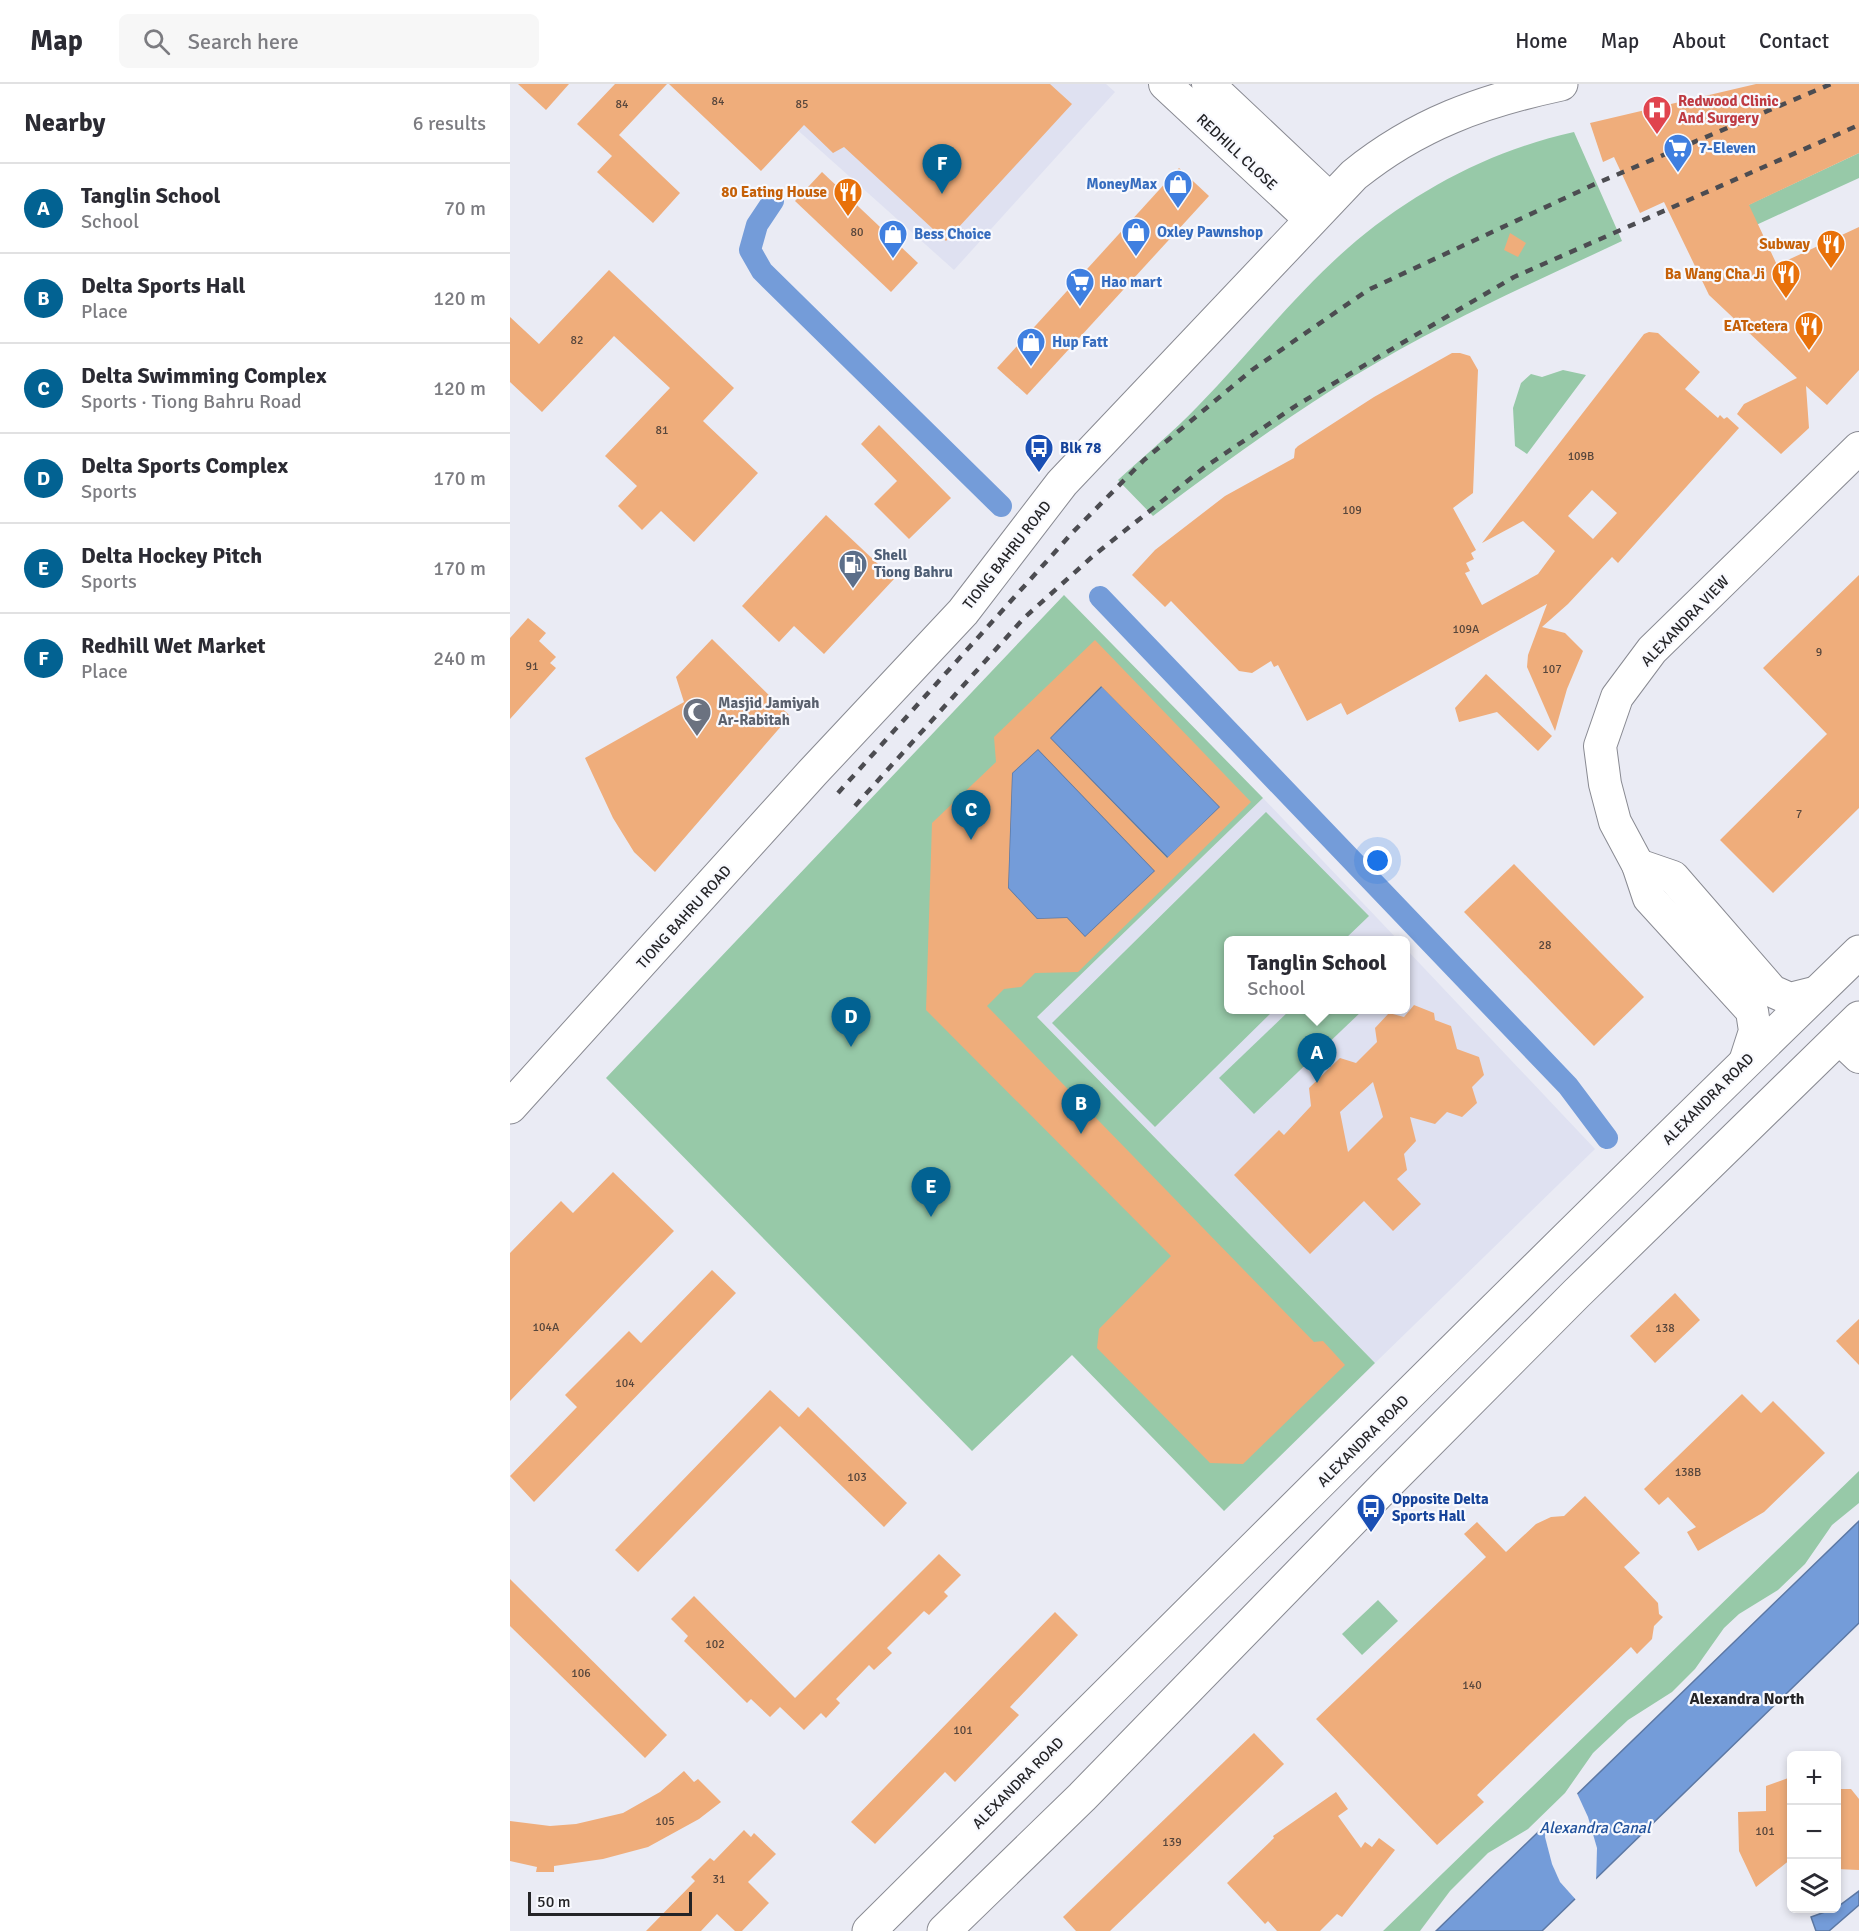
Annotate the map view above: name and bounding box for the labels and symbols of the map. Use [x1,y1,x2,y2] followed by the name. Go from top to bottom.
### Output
[1678,92,1779,127] place label: Redwood Clinic And Surgery
[712,94,725,109] house number: 84
[1641,94,1673,136] hospital icon: Redwood Clinic And Surgery
[616,97,629,112] house number: 84
[796,97,808,112] house number: 85
[1193,110,1281,194] street label: REDHILL CLOSE
[1662,132,1694,174] supermarket icon: 7-Eleven
[1699,139,1756,157] place label: 7-Eleven
[922,144,962,194] pin: F
[1162,168,1194,210] shop icon: MoneyMax
[1086,175,1158,193] place label: MoneyMax
[832,176,864,218] restaurant icon: 80 Eating House
[721,183,827,201] place label: 80 Eating House
[1120,216,1152,258] shop icon: Oxley Pawnshop
[877,218,909,260] shop icon: Bess Choice
[1157,223,1263,241] place label: Oxley Pawnshop
[851,225,863,240] house number: 80
[914,225,991,243] place label: Bess Choice
[1815,228,1847,270] restaurant icon: Subway
[1759,235,1811,253] place label: Subway
[1770,258,1802,300] restaurant icon: Ba Wang Cha Ji
[1665,265,1765,283] place label: Ba Wang Cha Ji
[1064,266,1096,308] supermarket icon: Hao mart
[1101,273,1162,291] place label: Hao mart
[1793,310,1825,352] restaurant icon: EATcetera
[1723,317,1788,335] place label: EATcetera
[1015,326,1047,368] shop icon: Hup Fatt
[571,333,583,348] house number: 82
[1052,333,1109,351] place label: Hup Fatt
[656,423,668,438] house number: 81
[1023,432,1055,474] bus stop icon: Blk 78
[1060,439,1101,457] place label: Blk 78
[1568,449,1594,464] house number: 109B
[959,497,1055,613] street label: TIONG BAHRU ROAD
[1342,503,1362,518] house number: 109
[874,546,953,581] place label: Shell Tiong Bahru
[837,548,869,590] fuel station icon: Shell Tiong Bahru
[1637,572,1733,670] street label: ALEXANDRA VIEW
[1453,622,1480,637] house number: 109A
[1816,645,1822,660] house number: 9
[526,659,538,674] house number: 91
[1542,662,1562,677] house number: 107
[718,694,819,729] place label: Masjid Jamiyah Ar-Rabitah
[681,696,713,738] mosque icon: Masjid Jamiyah Ar-Rabitah
[952,790,990,840] pin: C
[1796,807,1802,822] house number: 7
[1363,846,1392,875] your location
[633,862,735,972] street label: TIONG BAHRU ROAD
[1539,938,1551,953] house number: 28
[832,998,870,1047] pin: D
[1298,1034,1336,1083] pin: A
[1658,1049,1758,1149] street label: ALEXANDRA ROAD
[1062,1084,1100,1134] pin: B
[912,1168,950,1217] pin: E
[533,1320,560,1335] house number: 104A
[1655,1321,1675,1336] house number: 138
[615,1376,635,1391] house number: 104
[1313,1391,1413,1491] street label: ALEXANDRA ROAD
[1675,1465,1701,1480] house number: 138B
[847,1470,867,1485] house number: 103
[1392,1490,1489,1525] place label: Opposite Delta Sports Hall
[1355,1492,1387,1534] bus stop icon: Opposite Delta Sports Hall
[705,1637,725,1652] house number: 102
[571,1666,591,1681] house number: 106
[1462,1678,1482,1693] house number: 140
[1689,1689,1805,1709] district label: Alexandra North
[953,1723,973,1738] house number: 101
[968,1733,1068,1833] street label: ALEXANDRA ROAD
[655,1814,675,1829] house number: 105
[1539,1818,1652,1838] water label: Alexandra Canal
[1755,1824,1775,1839] house number: 101
[1162,1835,1182,1850] house number: 139
[713,1872,725,1887] house number: 31
[528,1889,692,1916] scale bar

